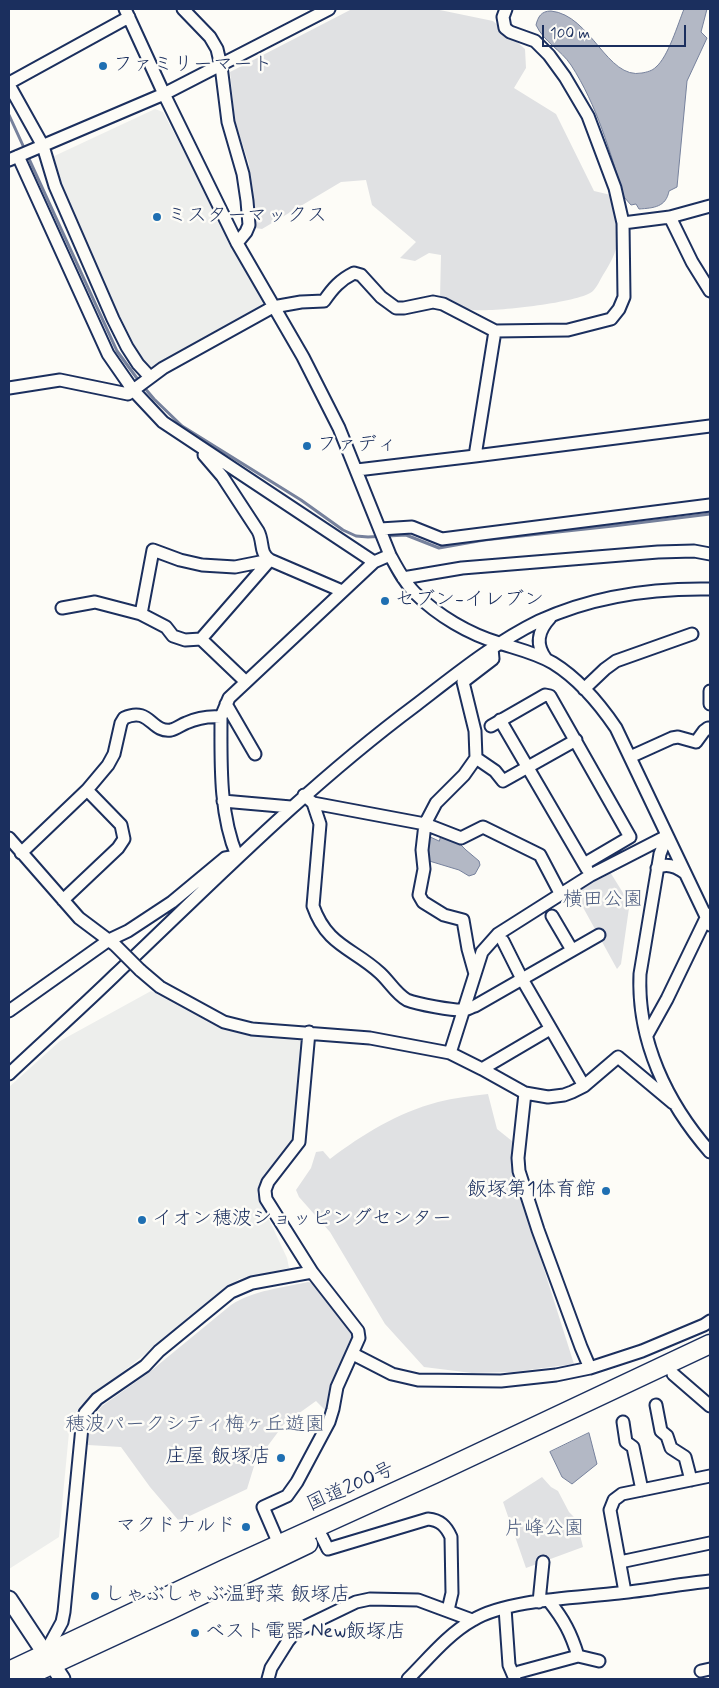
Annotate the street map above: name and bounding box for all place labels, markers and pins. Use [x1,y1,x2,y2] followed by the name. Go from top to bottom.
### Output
[113,54,273,78] place label: ファミリーマート
[97,60,109,72] marker: ファミリーマート
[167,205,327,229] place label: ミスターマックス
[151,211,163,223] marker: ミスターマックス
[317,434,397,458] place label: ファディ
[301,440,313,452] marker: ファディ
[395,589,544,613] place label: セブン-イレブン
[379,595,391,607] marker: セブン-イレブン
[467,1179,596,1203] place label: 飯塚第1体育館
[600,1185,612,1197] marker: 飯塚第1体育館
[152,1208,452,1232] place label: イオン穂波ショッピングセンター
[136,1214,148,1226] marker: イオン穂波ショッピングセンター
[166,1446,271,1470] place label: 庄屋 飯塚店
[275,1452,287,1464] marker: 庄屋 飯塚店
[116,1515,236,1539] place label: マクドナルド
[240,1521,252,1533] marker: マクドナルド
[105,1584,350,1608] place label: しゃぶしゃぶ温野菜 飯塚店
[89,1590,101,1602] marker: しゃぶしゃぶ温野菜 飯塚店
[205,1621,406,1645] place label: ベスト電器 New飯塚店
[189,1627,201,1639] marker: ベスト電器 New飯塚店

